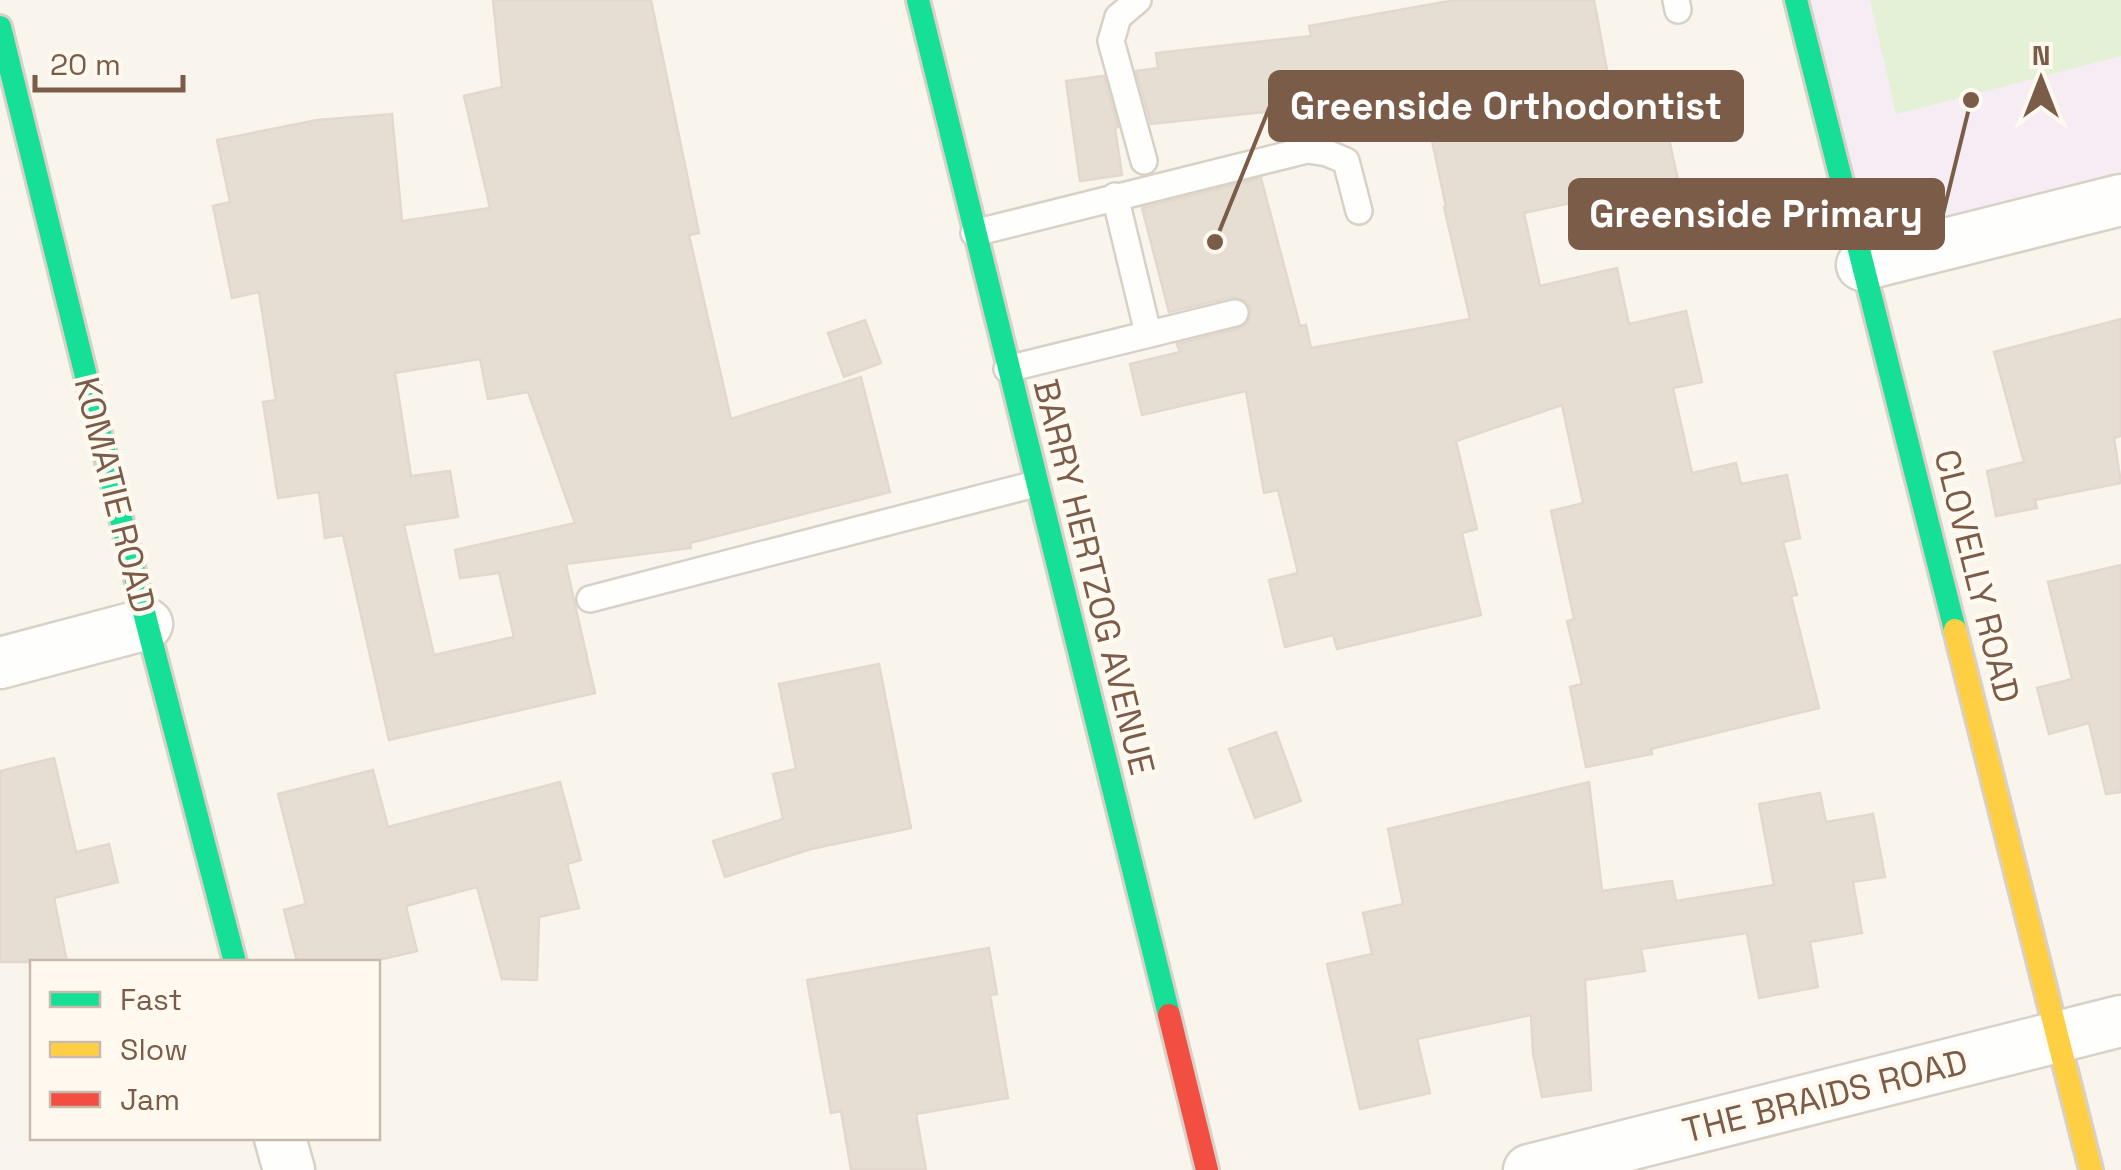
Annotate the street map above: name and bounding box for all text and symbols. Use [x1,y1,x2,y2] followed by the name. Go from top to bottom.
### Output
[35,30,182,92] scale bar
[1991,30,2091,130] north arrow
[2032,37,2050,73] text: N
[50,45,121,84] text: 20 m
[1270,72,1742,140] callout: Greenside Orthodontist
[1290,82,1722,130] text: Greenside Orthodontist
[1570,180,1943,248] callout: Greenside Primary
[1589,190,1923,238] text: Greenside Primary
[64,372,166,618] street label: KOMATIE ROAD
[1024,375,1164,779] street label: BARRY HERTZOG AVENUE
[1924,445,2030,707] street label: CLOVELLY ROAD
[30,960,380,1140] legend
[120,980,182,1019] text: Fast
[120,1030,188,1069] text: Slow
[1678,1039,1972,1153] street label: THE BRAIDS ROAD
[120,1080,180,1119] text: Jam

